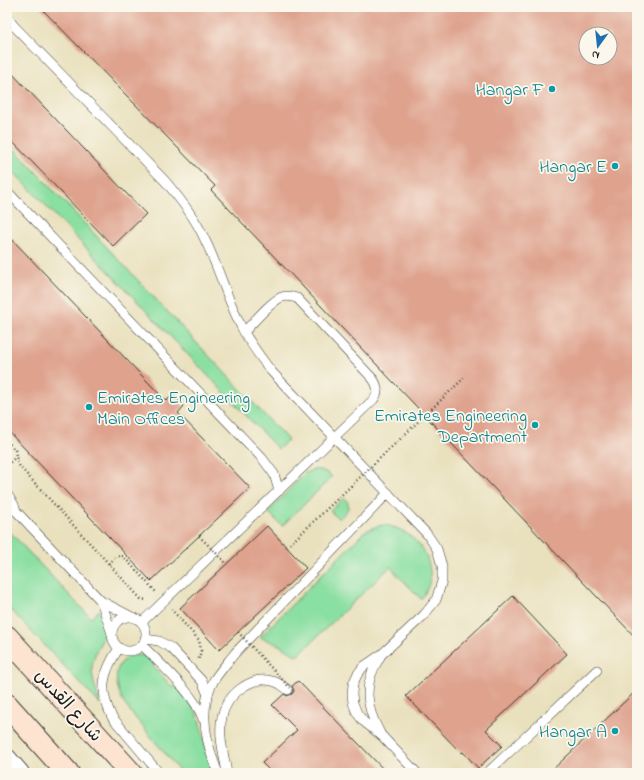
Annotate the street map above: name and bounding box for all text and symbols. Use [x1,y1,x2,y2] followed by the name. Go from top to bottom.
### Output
[578,26,618,66] north arrow
[590,46,601,63] text: N
[475,78,544,105] place label: Hangar F
[547,84,557,94] marker: Hangar F
[539,155,607,182] place label: Hangar E
[610,161,620,171] marker: Hangar E
[97,386,250,433] place label: Emirates Engineering Main Offices
[84,402,94,412] marker: Emirates Engineering Main Offices
[374,404,527,451] place label: Emirates Engineering Department
[530,420,540,430] marker: Emirates Engineering Department
[28,664,107,749] street label: شارع القدس
[539,720,607,747] place label: Hangar A
[610,726,620,736] marker: Hangar A

